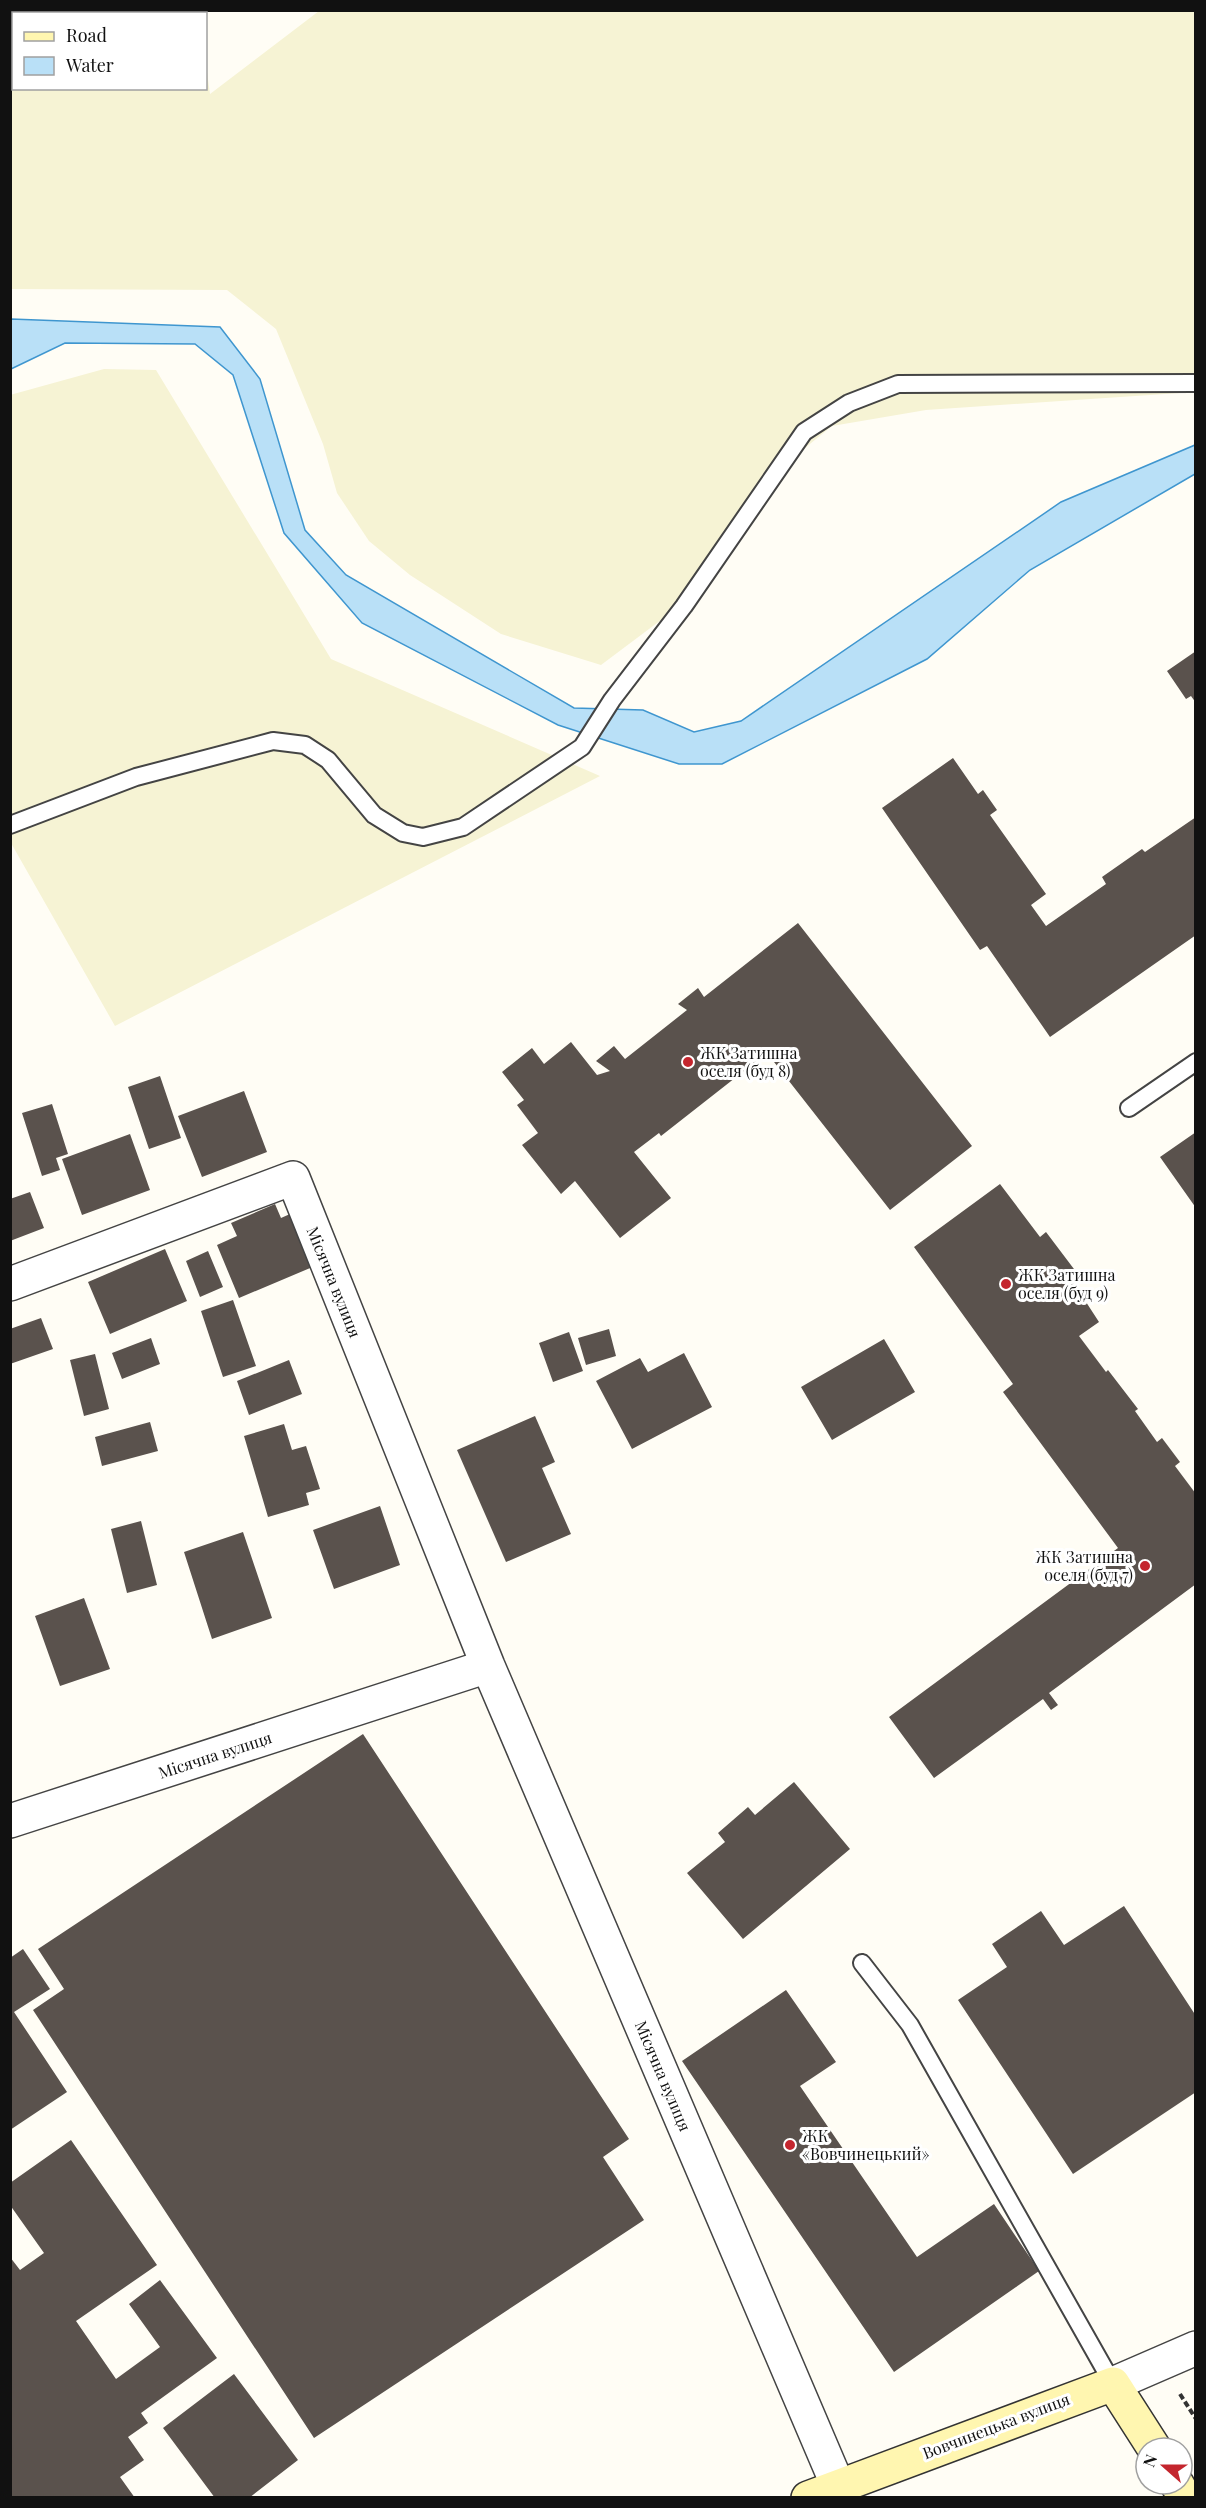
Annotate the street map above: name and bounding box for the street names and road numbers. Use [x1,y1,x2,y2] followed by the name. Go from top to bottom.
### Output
[303,1223,366,1341] street label: Місячна вулиця
[155,1726,275,1783] street label: Місячна вулиця
[631,2017,696,2135] street label: Місячна вулиця
[919,2388,1073,2463] street label: Вовчинецька вулиця

